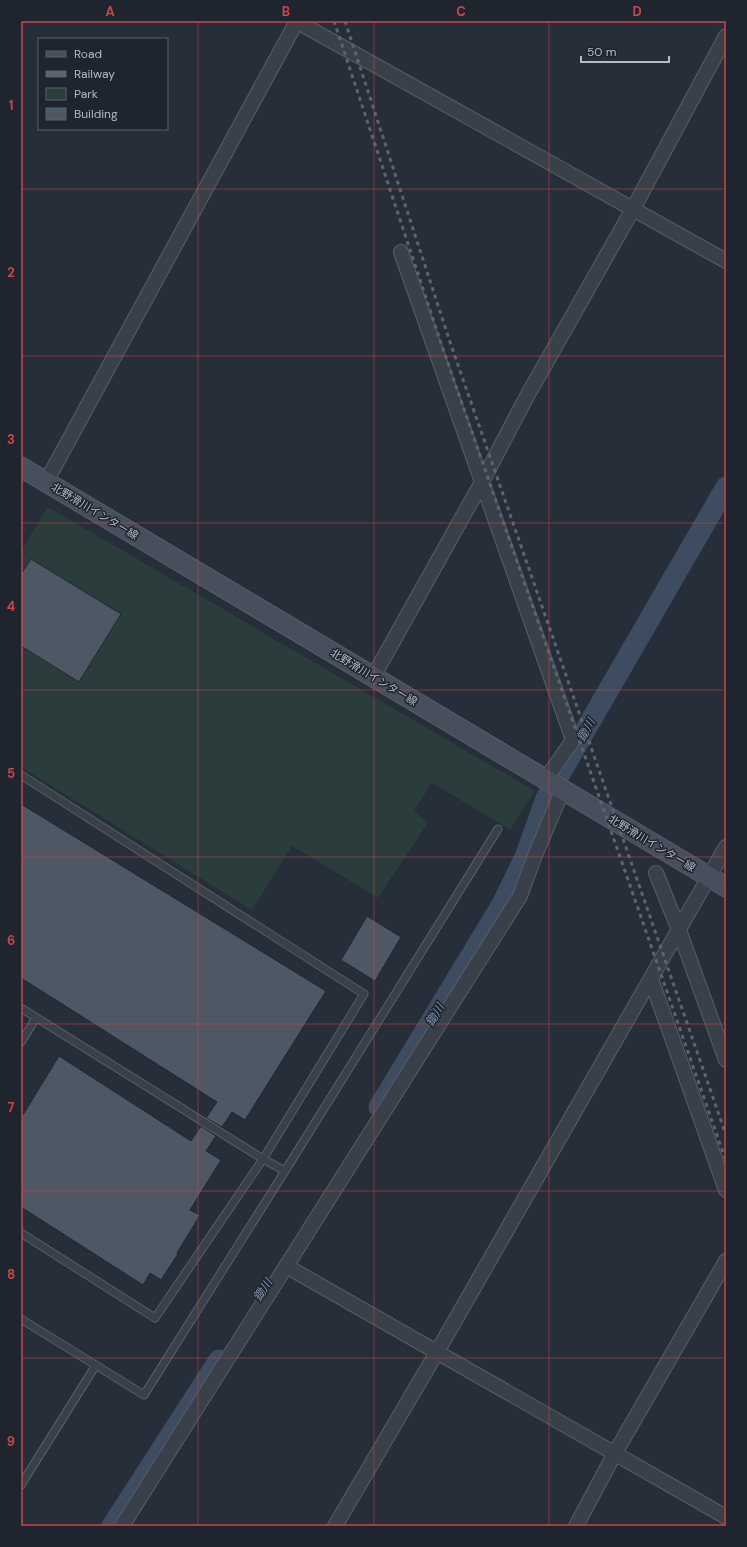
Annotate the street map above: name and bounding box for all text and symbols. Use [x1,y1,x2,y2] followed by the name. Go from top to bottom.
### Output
[105,3,115,20] text: A
[282,3,290,20] text: B
[456,3,466,20] text: C
[632,3,642,20] text: D
[38,38,168,130] legend
[581,38,669,64] scale bar
[587,44,616,60] text: 50 m
[74,46,102,62] text: Road
[74,66,115,82] text: Railway
[74,86,98,102] text: Park
[9,97,13,114] text: 1
[74,106,118,122] text: Building
[7,264,15,281] text: 2
[7,431,15,448] text: 3
[49,480,141,542] street label: 北野滑川インター線
[7,598,15,615] text: 4
[328,646,420,708] street label: 北野滑川インター線
[573,714,600,744] water label: 鋤川
[7,765,15,782] text: 5
[606,812,698,874] street label: 北野滑川インター線
[7,932,15,949] text: 6
[422,999,449,1029] water label: 鋤川
[8,1099,15,1116] text: 7
[7,1266,15,1283] text: 8
[250,1274,277,1304] water label: 鋤川
[7,1433,15,1450] text: 9

